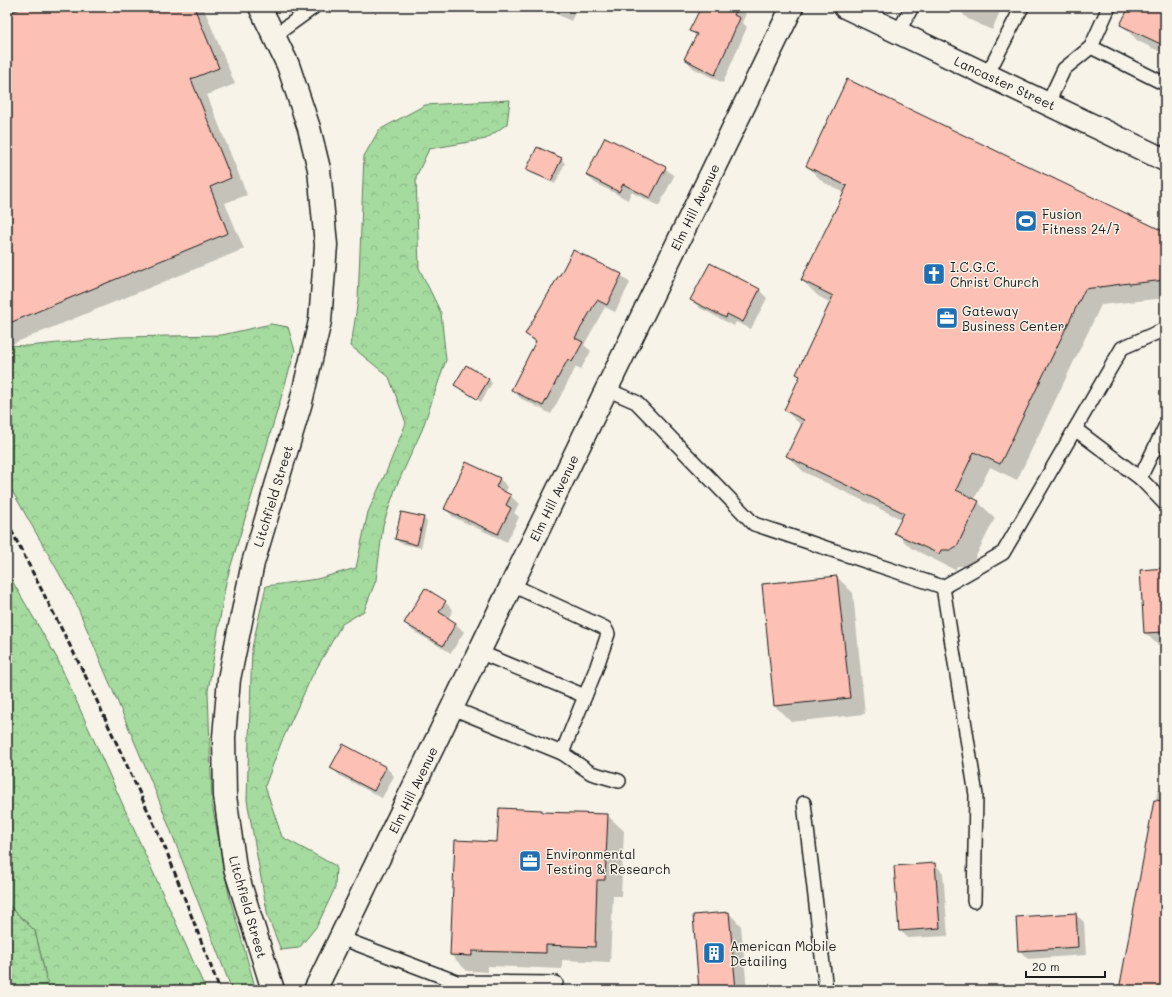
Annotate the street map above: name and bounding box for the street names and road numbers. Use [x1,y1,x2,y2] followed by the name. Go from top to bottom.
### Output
[952,52,1059,114] street label: Lancaster Street
[666,161,723,253] street label: Elm Hill Avenue
[249,443,296,549] street label: Litchfield Street
[525,452,582,544] street label: Elm Hill Avenue
[384,744,441,836] street label: Elm Hill Avenue
[226,854,271,960] street label: Litchfield Street

